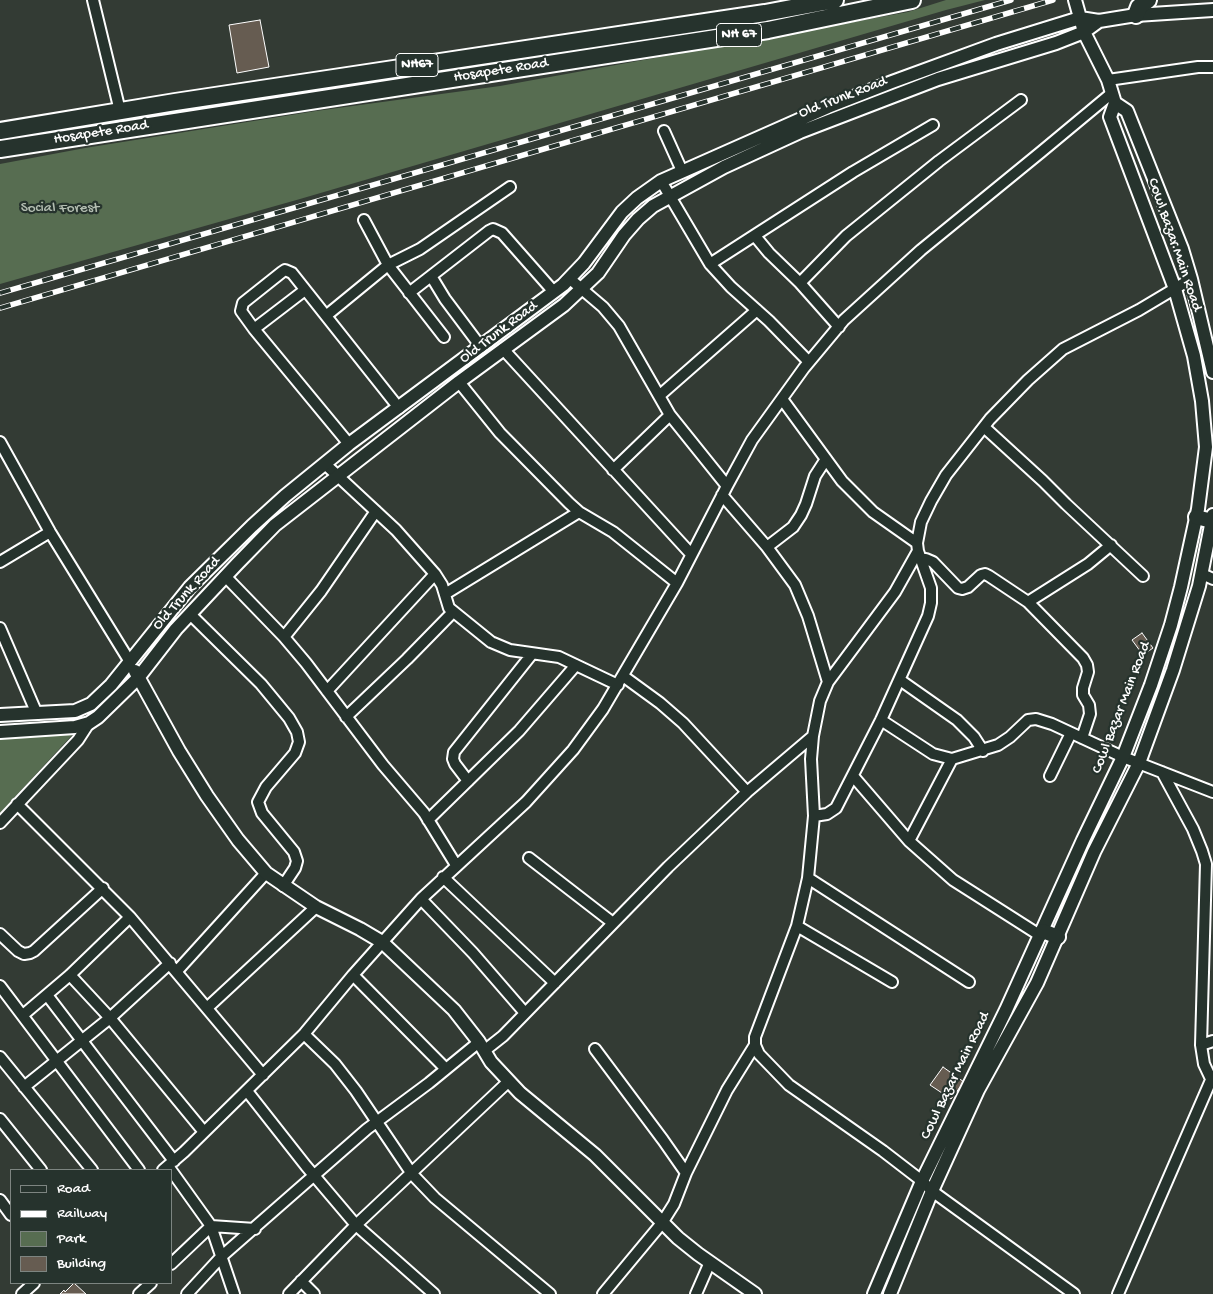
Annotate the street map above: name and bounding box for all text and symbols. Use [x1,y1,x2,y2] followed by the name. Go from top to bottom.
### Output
[716,24,762,46] road number: NH 67
[396,54,438,76] road number: NH67
[452,55,550,87] street label: Hosapete Road
[796,73,890,123] street label: Old Trunk Road
[52,117,150,149] street label: Hosapete Road
[1143,176,1205,314] street label: Cowl Bazar Main Road
[21,200,99,218] park label: Social Forest
[456,298,542,368] street label: Old Trunk Road
[149,553,225,635] street label: Old Trunk Road
[1089,640,1155,776] street label: Cowl Bazar Main Road
[917,1009,995,1143] street label: Cowl Bazar Main Road
[10,1169,172,1284] legend
[57,1180,90,1198] text: Road
[57,1205,107,1223] text: Railway
[57,1230,86,1248] text: Park
[57,1255,106,1273] text: Building

